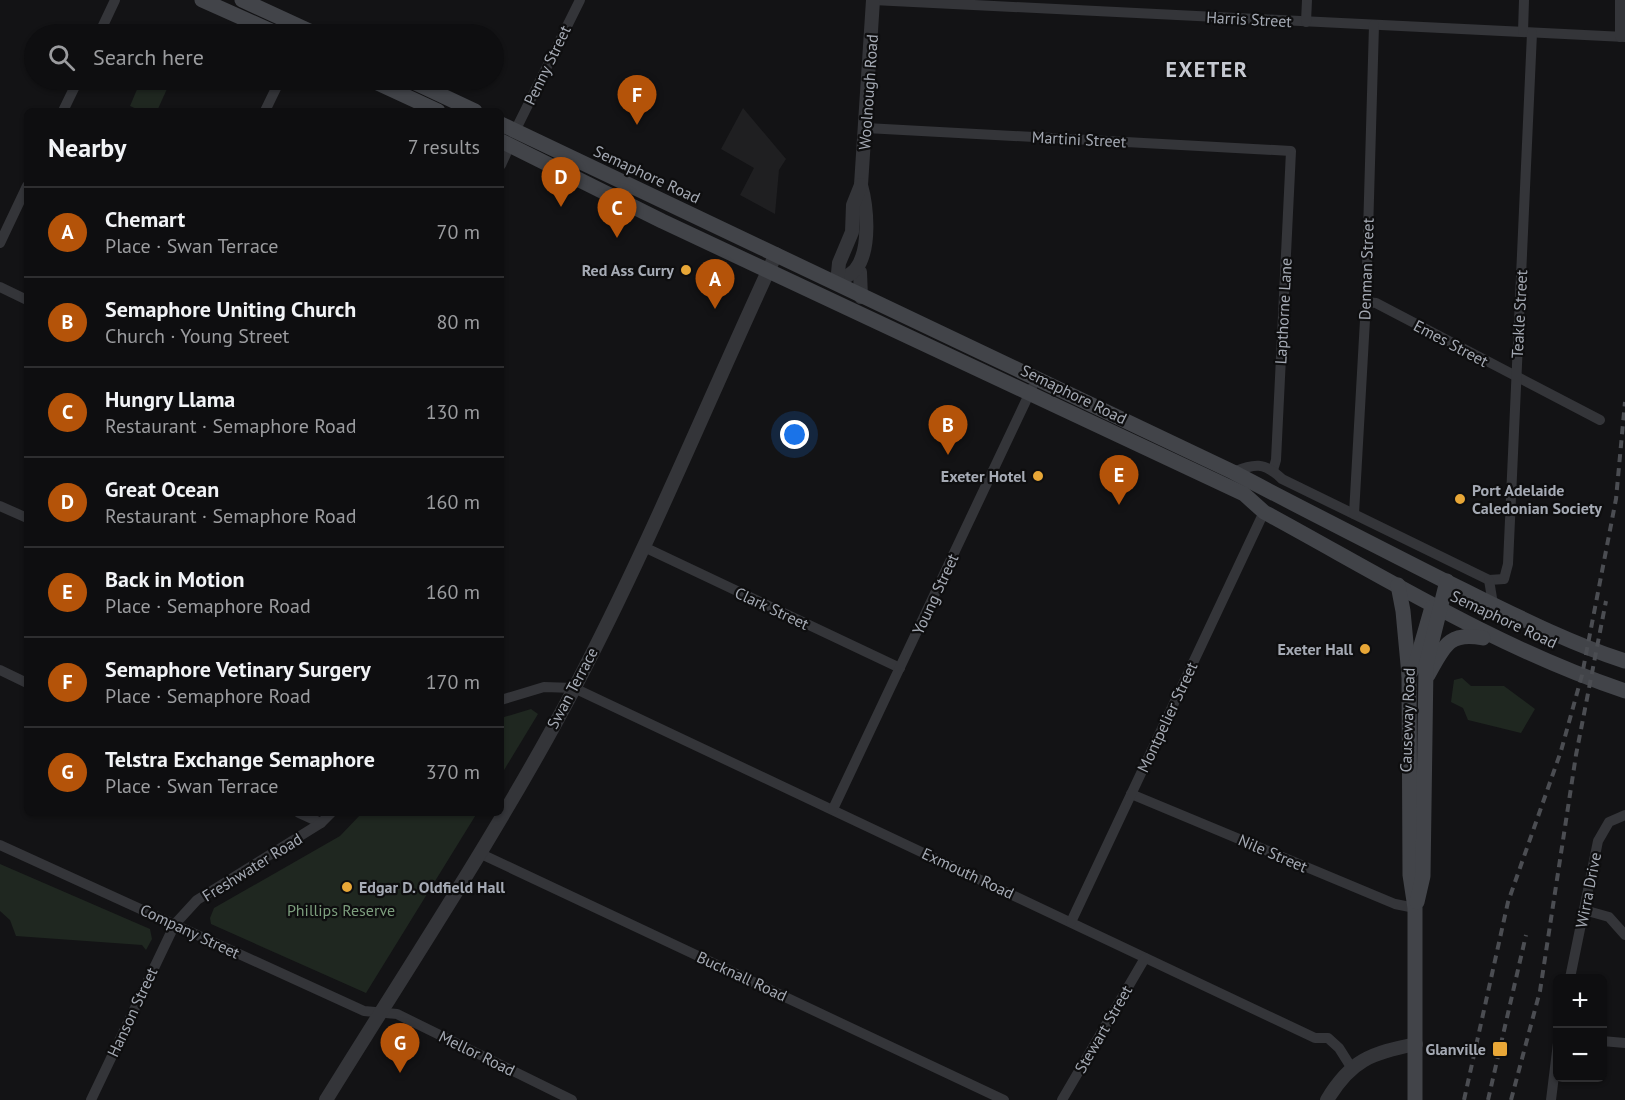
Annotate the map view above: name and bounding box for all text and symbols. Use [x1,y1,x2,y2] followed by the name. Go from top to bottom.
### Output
[1206,7,1293,31] street label: Harris Street
[519,21,575,108] street label: Penny Street
[24,24,504,90] search box
[854,34,882,150] street label: Woolnough Road
[45,41,78,74] icon: search
[93,43,204,71] text: Search here
[1165,55,1249,83] district label: EXETER
[618,76,656,125] pin: F
[1031,127,1127,151] street label: Martini Street
[48,131,126,164] text: Nearby
[408,134,480,160] text: 7 results
[591,141,703,207] street label: Semaphore Road
[542,158,580,207] pin: D
[598,188,636,238] pin: C
[105,205,185,233] text: Chemart
[1354,217,1378,320] street label: Denman Street
[61,219,74,245] text: A
[437,219,480,245] text: 70 m
[105,233,279,259] text: Place · Swan Terrace
[1270,257,1296,365] street label: Lapthorne Lane
[582,260,674,280] place label: Red Ass Curry
[696,260,734,309] pin: A
[679,263,693,277] marker: Red Ass Curry
[1507,269,1531,359] street label: Teakle Street
[105,295,356,323] text: Semaphore Uniting Church
[62,309,73,335] text: B
[437,309,480,335] text: 80 m
[1410,315,1492,371] street label: Emes Street
[105,323,289,349] text: Church · Young Street
[1018,360,1130,428] street label: Semaphore Road
[105,385,235,413] text: Hungry Llama
[62,399,73,425] text: C
[426,399,480,425] text: 130 m
[928,406,968,455] pin: B
[105,413,357,439] text: Restaurant · Semaphore Road
[780,420,809,449] your location
[1100,456,1138,505] pin: E
[941,466,1026,486] place label: Exeter Hotel
[1031,469,1045,483] marker: Exeter Hotel
[105,475,219,503] text: Great Ocean
[1472,480,1602,518] place label: Port Adelaide Caledonian Society
[61,489,74,515] text: D
[426,489,480,515] text: 160 m
[1453,492,1467,506] marker: Port Adelaide Caledonian Society
[105,503,357,529] text: Restaurant · Semaphore Road
[908,550,963,638] street label: Young Street
[105,565,244,593] text: Back in Motion
[62,579,73,605] text: E
[426,579,480,605] text: 160 m
[732,582,813,634] street label: Clark Street
[1448,586,1560,652] street label: Semaphore Road
[105,593,311,619] text: Place · Semaphore Road
[1277,639,1353,659] place label: Exeter Hall
[1358,642,1372,656] marker: Exeter Hall
[542,644,602,732] street label: Swan Terrace
[105,655,371,683] text: Semaphore Vetinary Surgery
[1133,658,1202,776] street label: Montpelier Street
[1395,667,1419,773] street label: Causeway Road
[62,669,73,695] text: F
[426,669,480,695] text: 170 m
[105,683,311,709] text: Place · Semaphore Road
[105,745,375,773] text: Telstra Exchange Semaphore
[61,759,74,785] text: G
[426,759,480,785] text: 370 m
[105,773,279,799] text: Place · Swan Terrace
[198,828,306,906] street label: Freshwater Road
[1235,830,1311,877] street label: Nile Street
[919,843,1017,903] street label: Exmouth Road
[1571,851,1605,929] street label: Wirra Drive
[359,877,505,897] place label: Edgar D. Oldfield Hall
[340,880,354,894] marker: Edgar D. Oldfield Hall
[137,899,243,963] street label: Company Street
[287,900,395,920] park label: Phillips Reserve
[694,946,790,1006] street label: Bucknall Road
[103,963,162,1060] street label: Hanson Street
[1553,974,1607,1082] map controls
[1553,974,1607,1028] button: +
[1070,981,1136,1076] street label: Stewart Street
[380,1024,420,1073] pin: G
[436,1026,518,1080] street label: Mellor Road
[1553,1028,1607,1082] button: −
[1425,1039,1486,1059] place label: Glanville
[1491,1040,1509,1058] marker: Glanville

